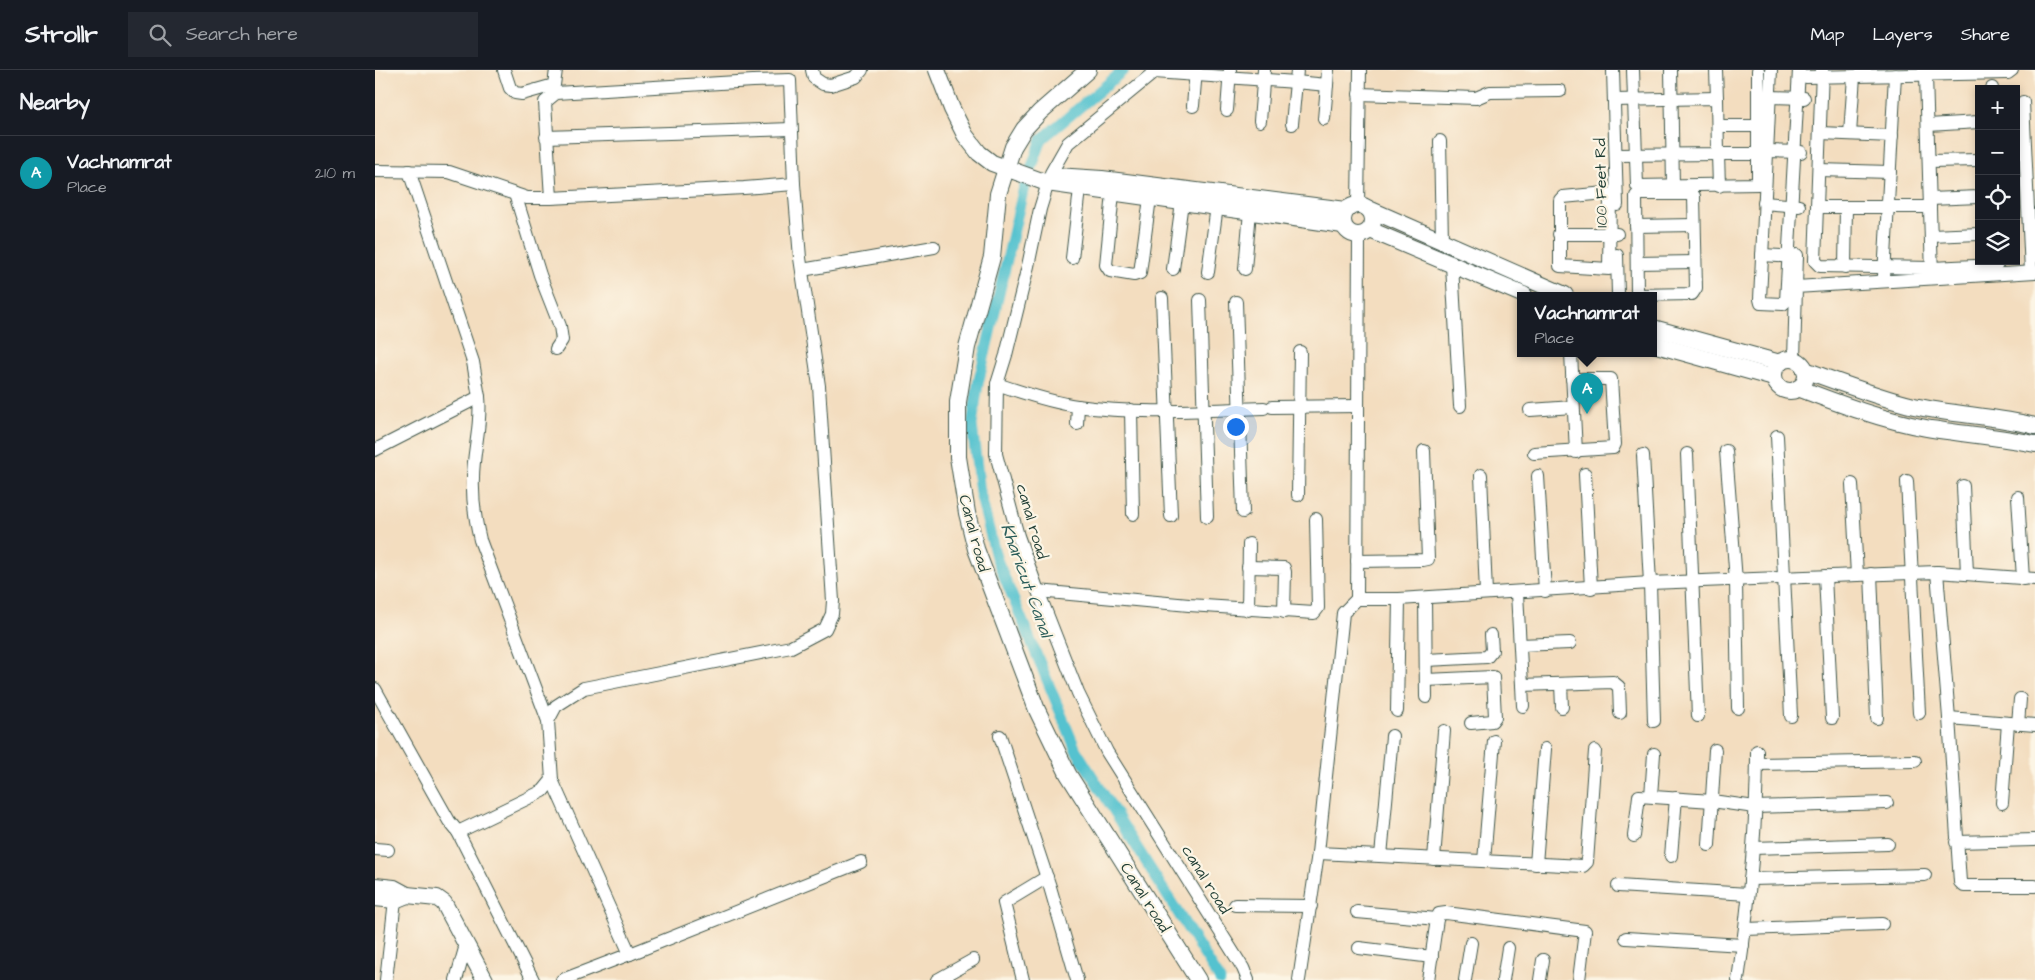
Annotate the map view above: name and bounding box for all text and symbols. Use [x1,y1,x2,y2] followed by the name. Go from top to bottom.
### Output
[128,12,478,57] search box
[25,18,98,52] text: Strollr
[146,21,174,49] icon: search
[186,21,298,48] text: Search here
[1810,22,1844,47] text: Map
[1872,22,1933,47] text: Layers
[1961,22,2010,47] text: Share
[1975,85,2020,265] map controls
[1975,85,2020,130] button: +
[20,88,90,117] text: Nearby
[1975,130,2020,175] button: −
[1589,138,1613,228] street label: 100 Feet Rd
[67,149,172,176] text: Vachnamrat
[31,162,41,184] text: A
[315,162,355,184] text: 210 m
[1975,175,2020,220] button: locate
[67,176,107,198] text: Place
[1975,220,2020,265] button: layers
[1517,292,1657,357] popup
[1535,300,1639,327] text: Vachnamrat
[1535,327,1574,349] text: Place
[1571,373,1603,414] pin: A
[1223,414,1249,440] your location
[1011,481,1053,562] street label: canal road
[953,492,995,574] street label: Canal road
[994,520,1059,643] water label: Kharicut Canal
[1176,841,1236,918] street label: canal road
[1115,858,1175,937] street label: Canal road

